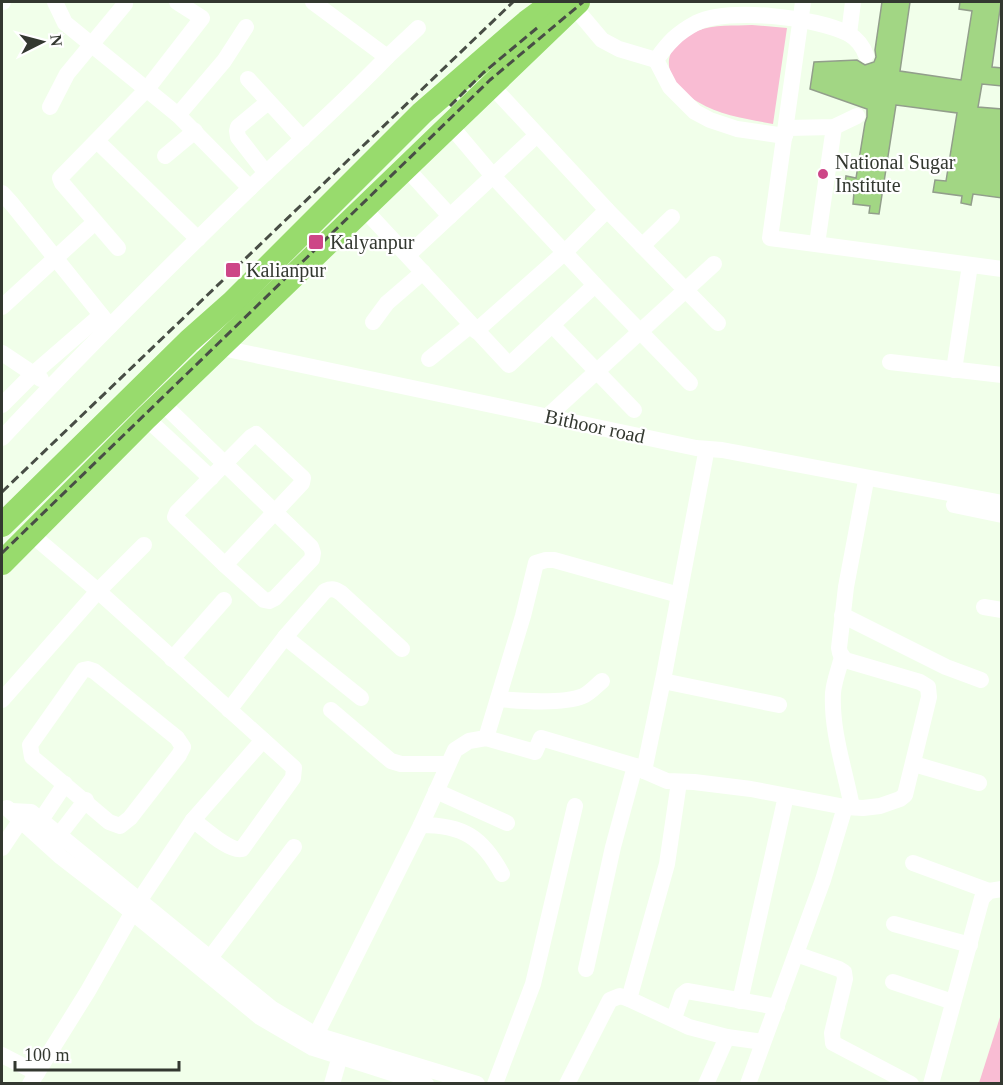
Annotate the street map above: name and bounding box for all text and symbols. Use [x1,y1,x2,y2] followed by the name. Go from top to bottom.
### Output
[12,12,72,72] north arrow
[47,34,66,48] text: N
[835,151,956,196] place label: National Sugar Institute
[816,167,830,181] marker: National Sugar Institute
[330,231,415,254] place label: Kalyanpur
[307,233,325,251] marker: Kalyanpur
[246,259,326,282] place label: Kalianpur
[224,261,242,279] marker: Kalianpur
[543,405,647,447] street label: Bithoor road
[15,1034,178,1072] scale bar
[24,1045,70,1065] text: 100 m

